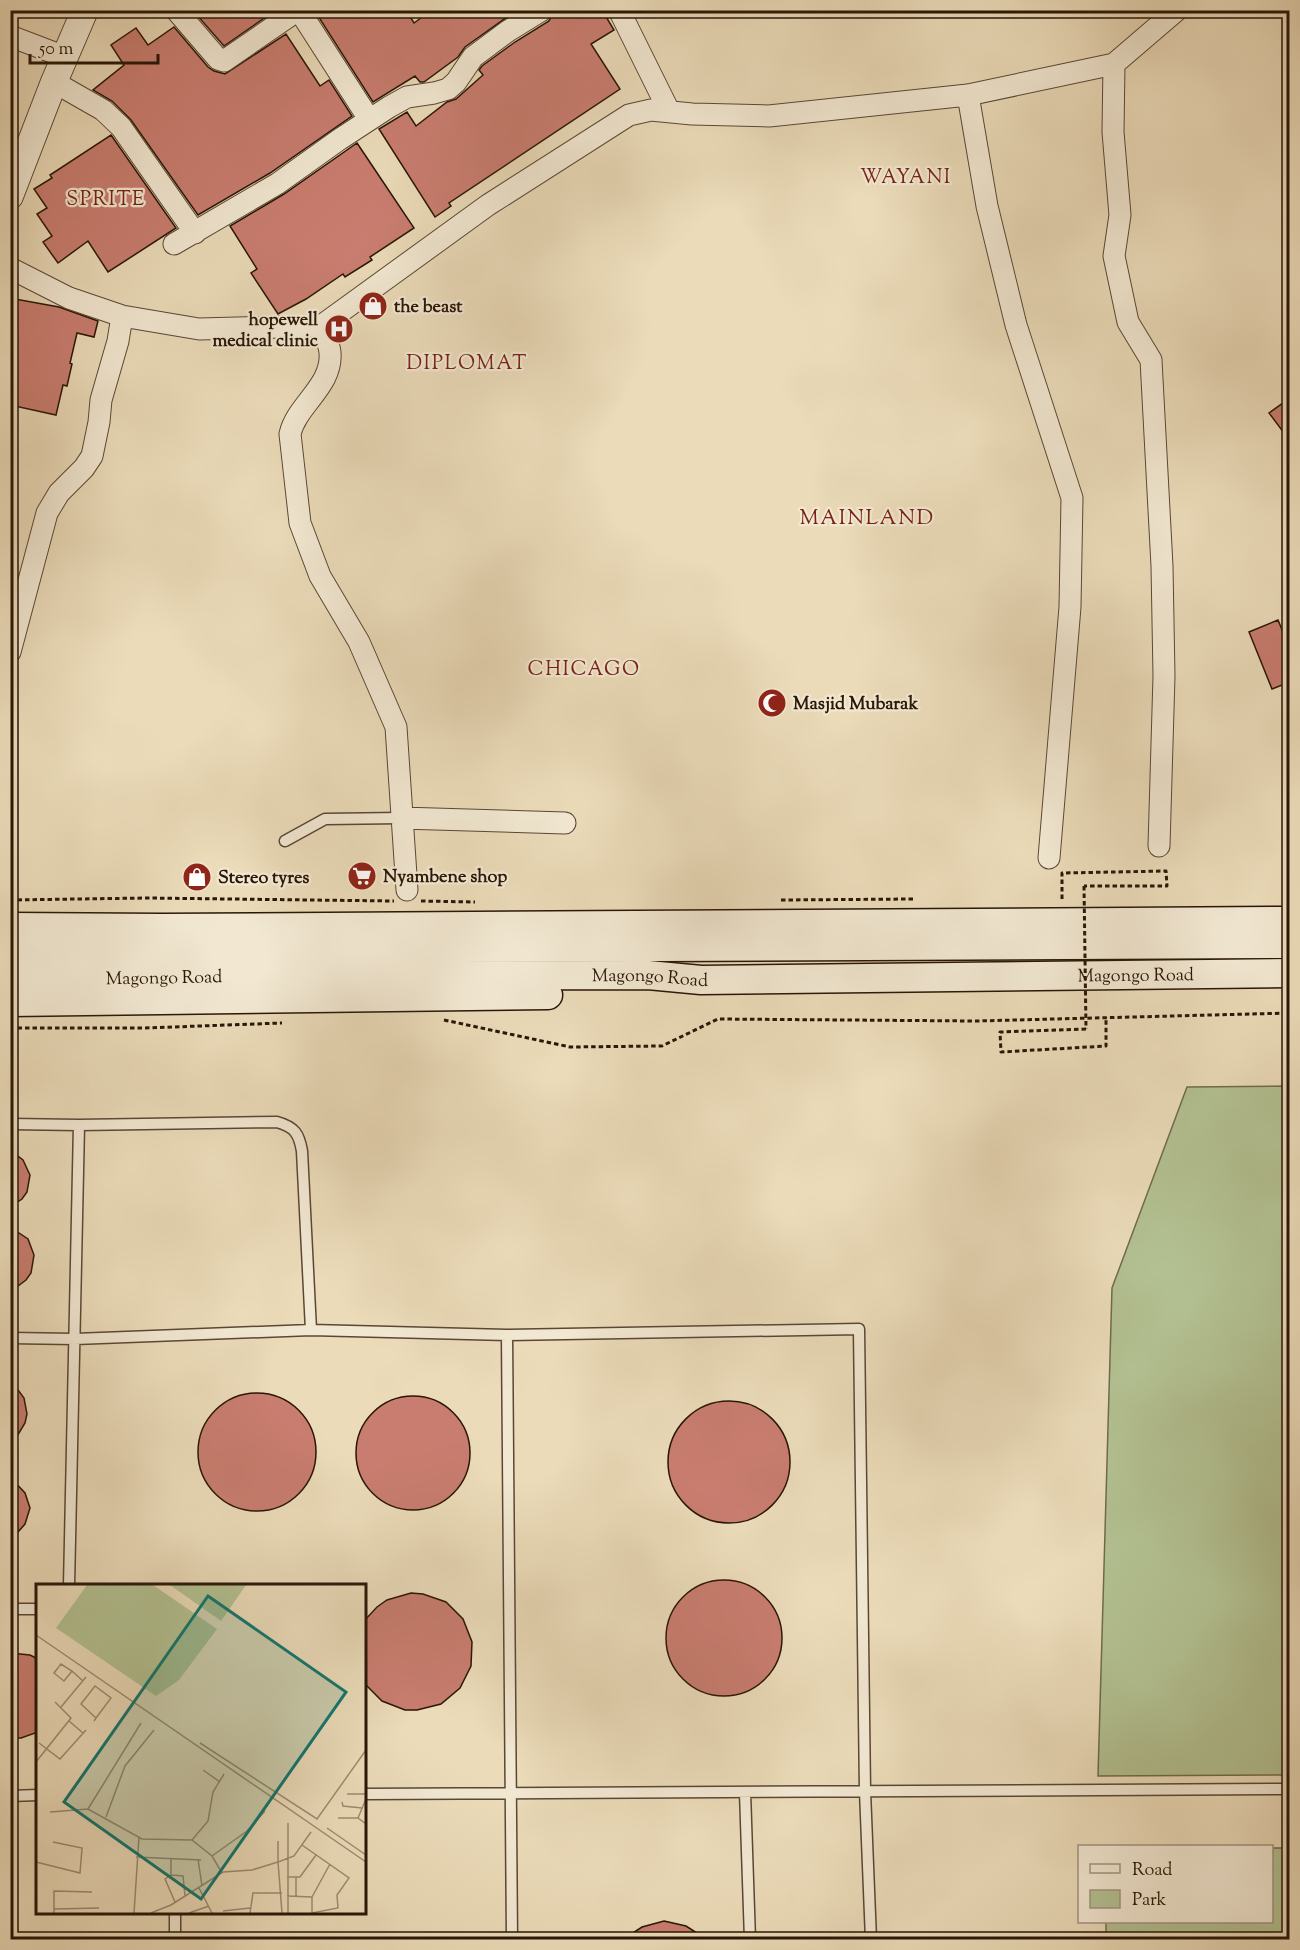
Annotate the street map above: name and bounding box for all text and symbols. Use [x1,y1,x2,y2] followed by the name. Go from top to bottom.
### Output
[30,27,158,65] scale bar
[38,37,74,63] text: 50 m
[860,164,952,193] district label: WAYANI
[66,186,146,215] district label: SPRITE
[357,290,389,322] shop icon: the beast
[394,295,463,321] place label: the beast
[212,308,319,355] place label: hopewell medical clinic
[323,313,355,345] hospital icon: hopewell medical clinic
[406,350,528,379] district label: DIPLOMAT
[799,504,935,534] district label: MAINLAND
[528,656,640,685] district label: CHICAGO
[756,687,788,719] mosque icon: Masjid Mubarak
[793,692,918,718] place label: Masjid Mubarak
[346,860,378,892] supermarket icon: Nyambene shop
[181,861,213,893] shop icon: Stereo tyres
[383,865,507,891] place label: Nyambene shop
[218,866,309,892] place label: Stereo tyres
[1077,963,1194,991] street label: Magongo Road
[592,964,708,995] street label: Magongo Road
[106,965,222,993] street label: Magongo Road
[36,1584,366,1914] inset map
[1078,1845,1273,1923] legend
[1132,1858,1172,1884] text: Road
[1132,1888,1167,1914] text: Park

